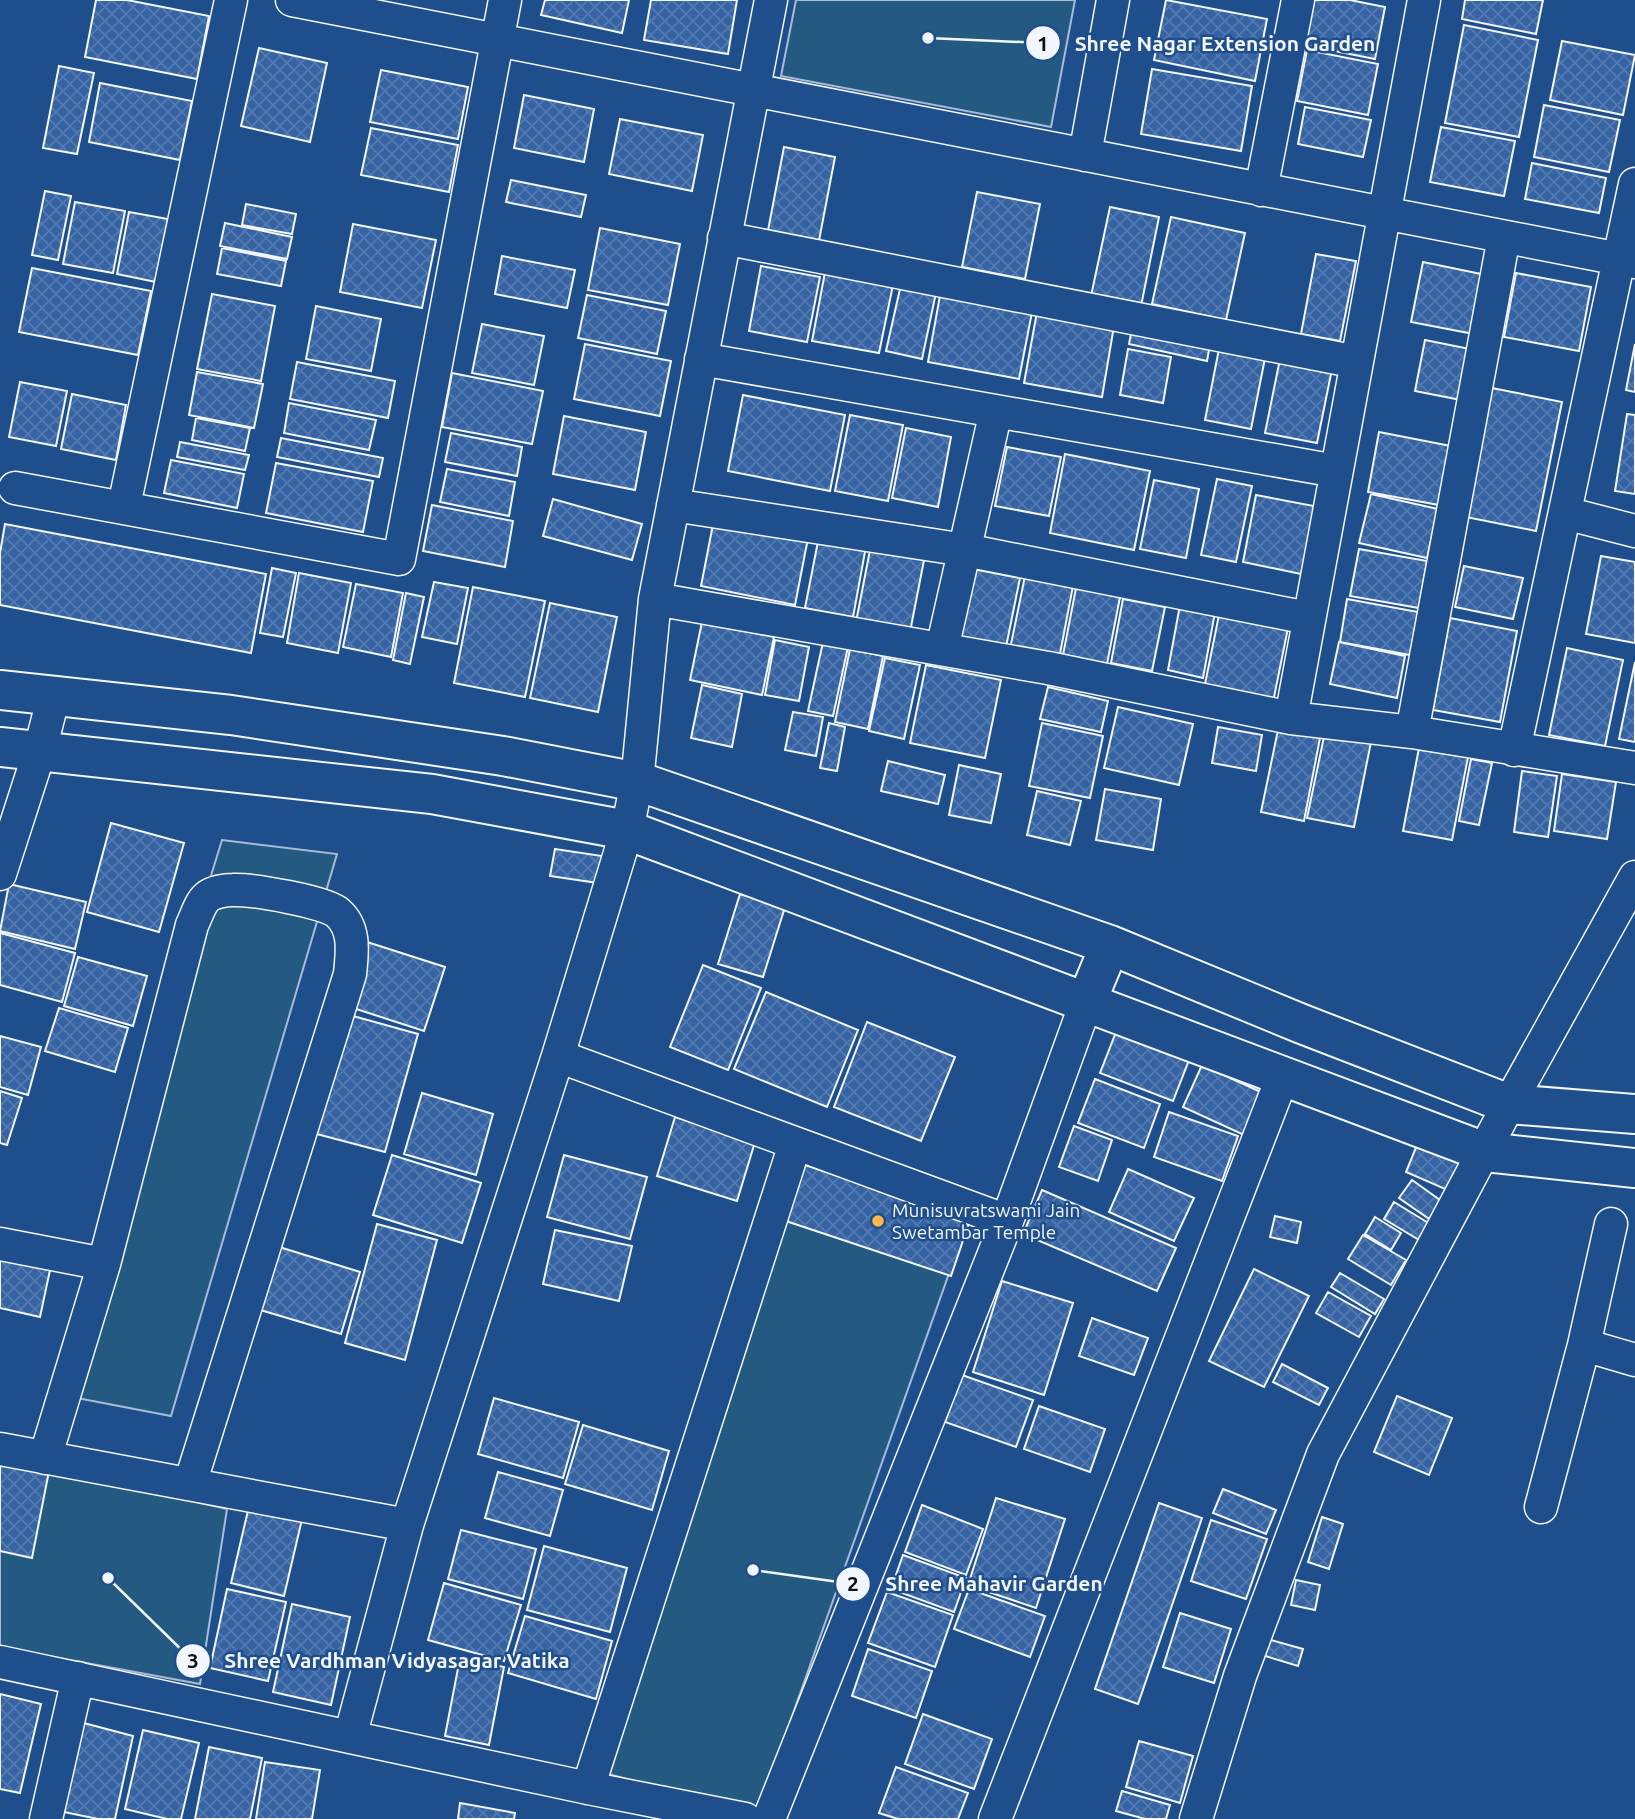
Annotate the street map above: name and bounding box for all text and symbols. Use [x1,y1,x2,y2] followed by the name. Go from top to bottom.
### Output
[1025,22,1389,64] callout: Shree Nagar Extension Garden
[1037,31,1049,55] text: 1
[1075,31,1375,55] text: Shree Nagar Extension Garden
[892,1199,1080,1243] place label: Munisuvratswami Jain Swetambar Temple
[870,1213,886,1229] marker: Munisuvratswami Jain Swetambar Temple
[836,1563,1116,1605] callout: Shree Mahavir Garden
[847,1571,859,1595] text: 2
[885,1571,1103,1595] text: Shree Mahavir Garden
[176,1640,584,1682] callout: Shree Vardhman Vidyasagar Vatika
[187,1648,199,1672] text: 3
[224,1648,570,1672] text: Shree Vardhman Vidyasagar Vatika

